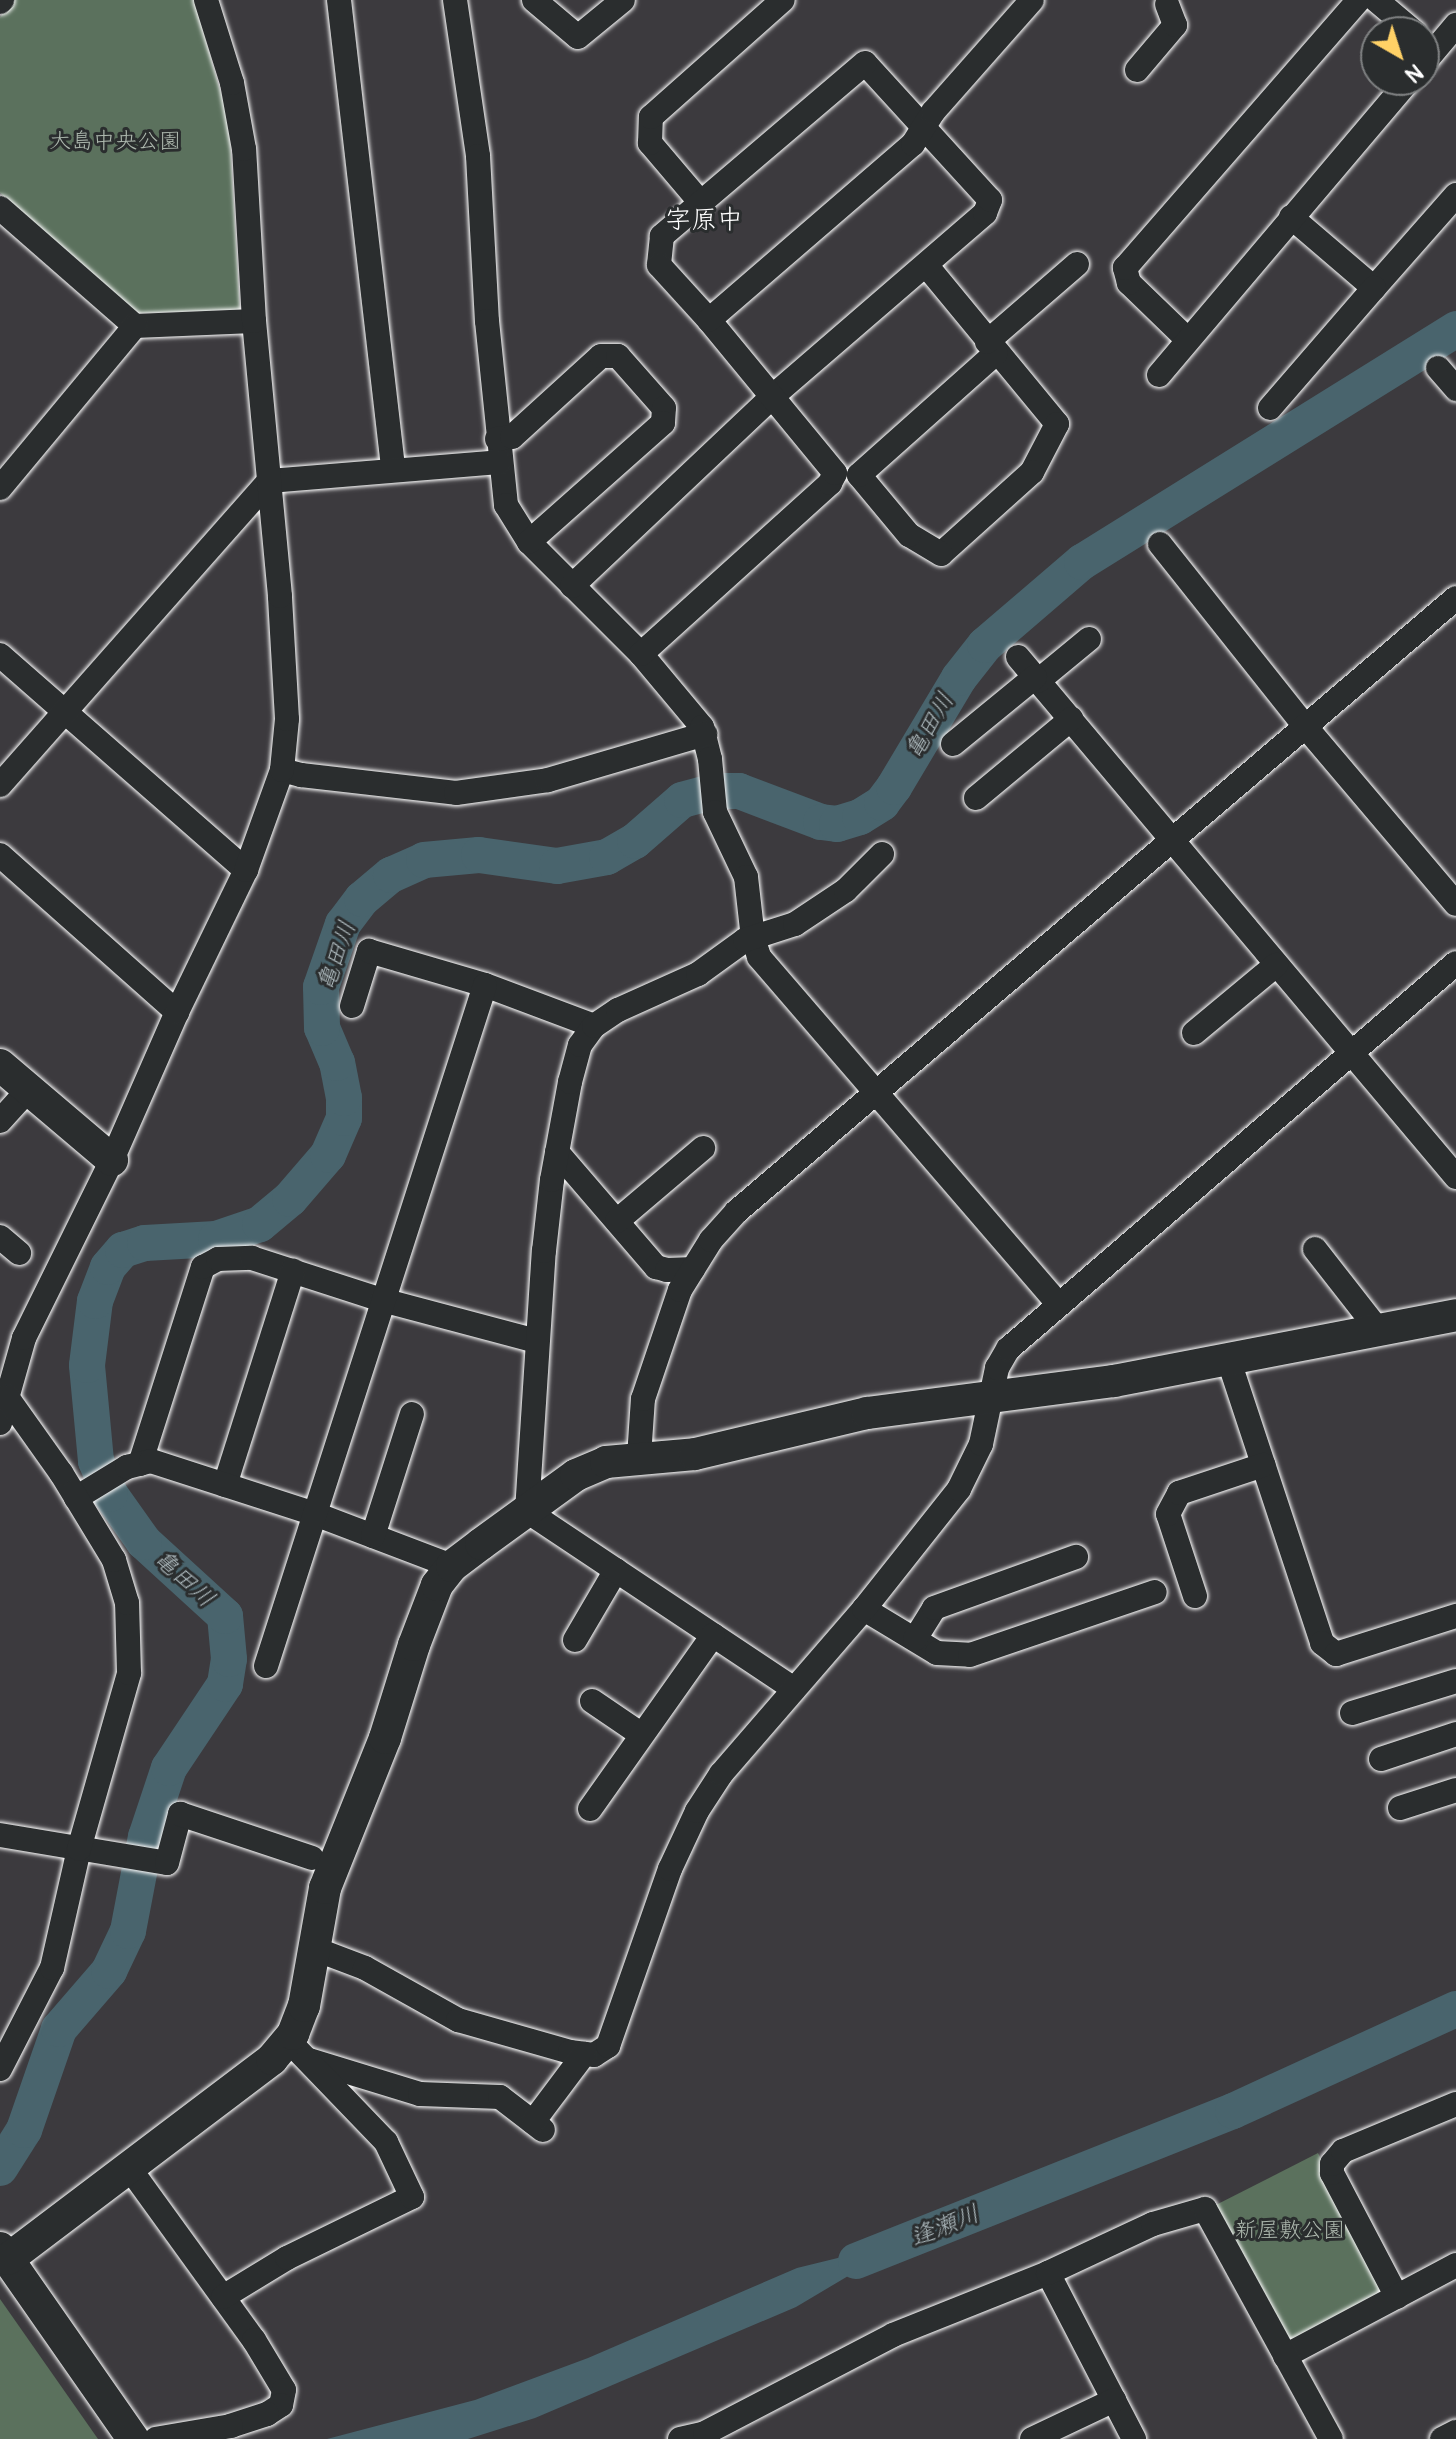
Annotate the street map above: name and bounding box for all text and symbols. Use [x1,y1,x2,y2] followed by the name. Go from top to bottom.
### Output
[1360,16,1440,96] north arrow
[1399,58,1428,89] text: N
[49,129,181,155] park label: 大島中央公園
[665,205,743,237] district label: 字原中
[900,688,960,764] water label: 亀田川
[312,917,362,995] water label: 亀田川
[148,1544,220,1614] water label: 亀田川
[906,2199,984,2253] water label: 逢瀬川
[1235,2218,1345,2244] park label: 新屋敷公園

